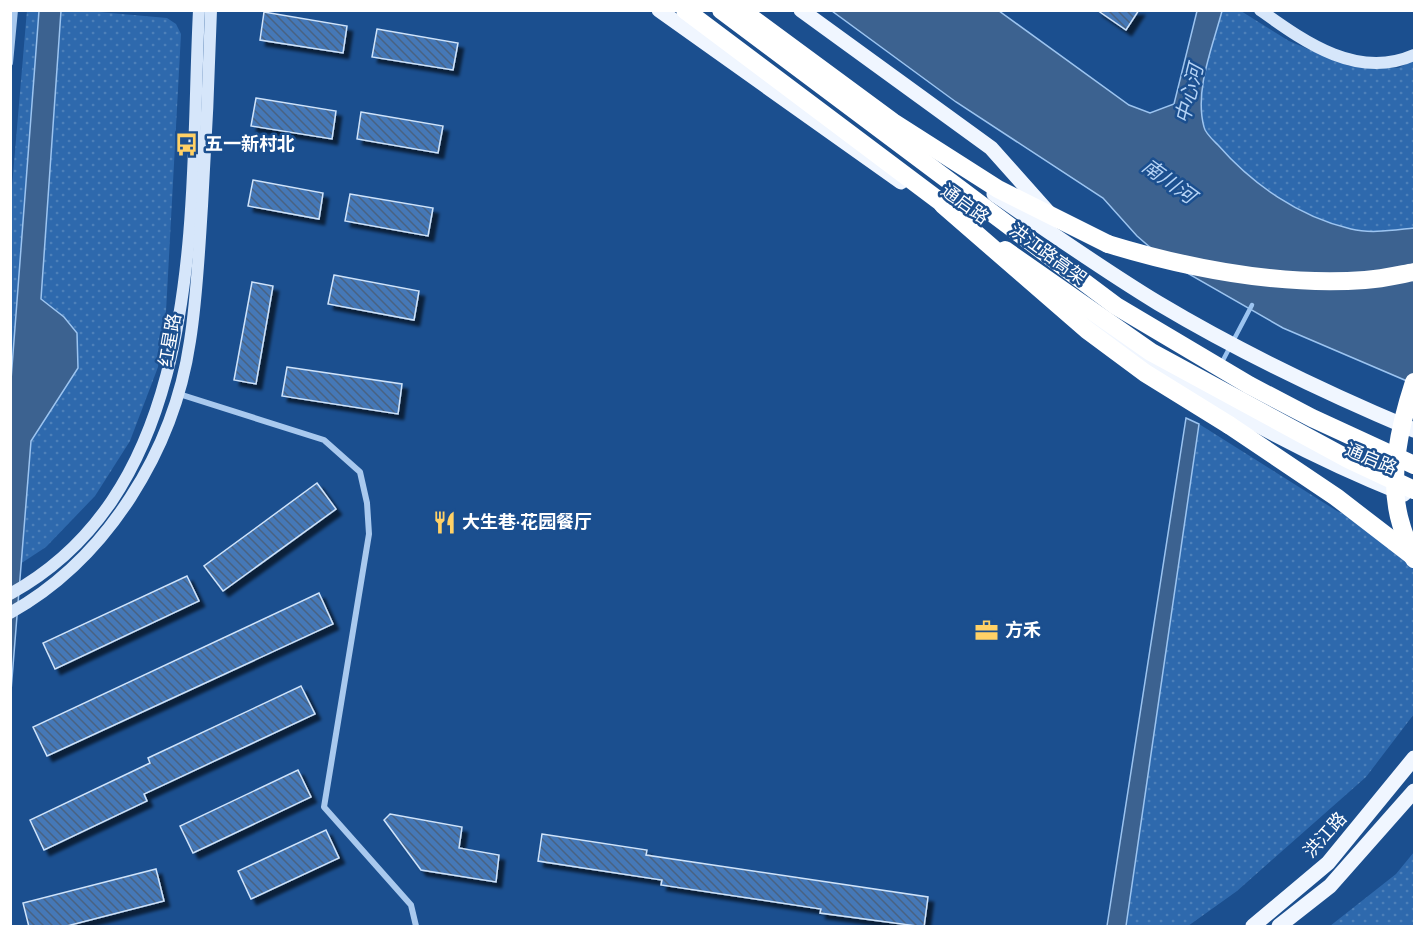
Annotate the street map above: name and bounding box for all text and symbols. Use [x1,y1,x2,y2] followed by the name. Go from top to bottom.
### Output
[1169,58,1209,126] water label: 中心河
[174,131,200,157] bus stop icon: 五一新村北
[205,132,295,155] place label: 五一新村北
[1138,153,1204,211] water label: 南川河
[937,178,994,229] street label: 通启路
[1005,218,1091,289] street label: 洪江路高架
[153,311,186,368] street label: 红星路
[1342,437,1401,480] street label: 通启路
[431,509,457,535] restaurant icon: 大生巷·花园餐厅
[462,510,592,533] place label: 大生巷·花园餐厅
[974,617,1000,643] office icon: 方禾
[1005,618,1041,641] place label: 方禾
[1298,807,1351,862] street label: 洪江路

